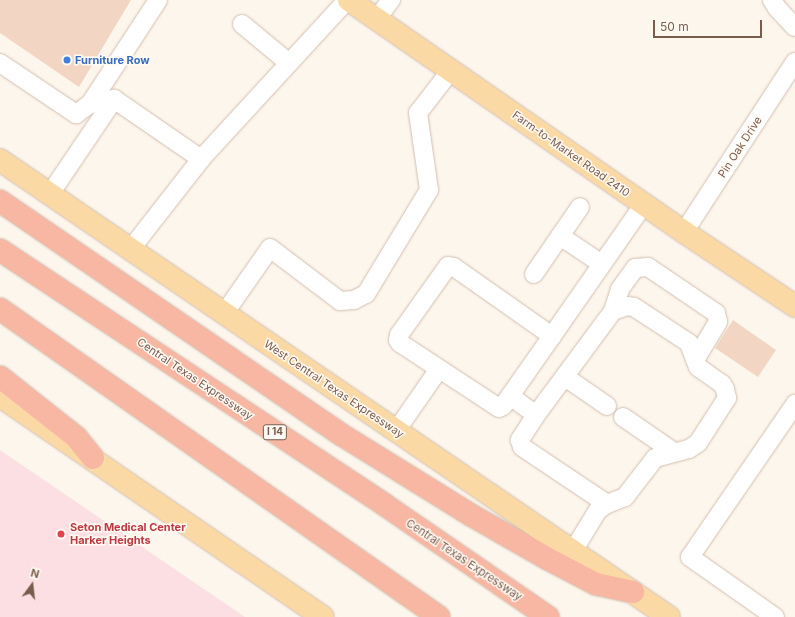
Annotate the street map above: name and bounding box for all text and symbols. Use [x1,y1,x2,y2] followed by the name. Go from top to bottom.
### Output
[655,12,764,38] scale bar
[660,19,689,34] text: 50 m
[75,53,150,67] place label: Furniture Row
[62,55,72,65] marker: Furniture Row
[510,108,632,200] street label: Farm-to-Market Road 2410
[715,114,765,180] street label: Pin Oak Drive
[135,335,255,423] street label: Central Texas Expressway
[262,337,406,441] street label: West Central Texas Expressway
[262,424,288,440] road number: I 14
[404,516,524,604] street label: Central Texas Expressway
[70,521,186,547] place label: Seton Medical Center Harker Heights
[55,528,67,540] marker: Seton Medical Center Harker Heights
[12,565,52,605] north arrow
[29,566,41,581] text: N

